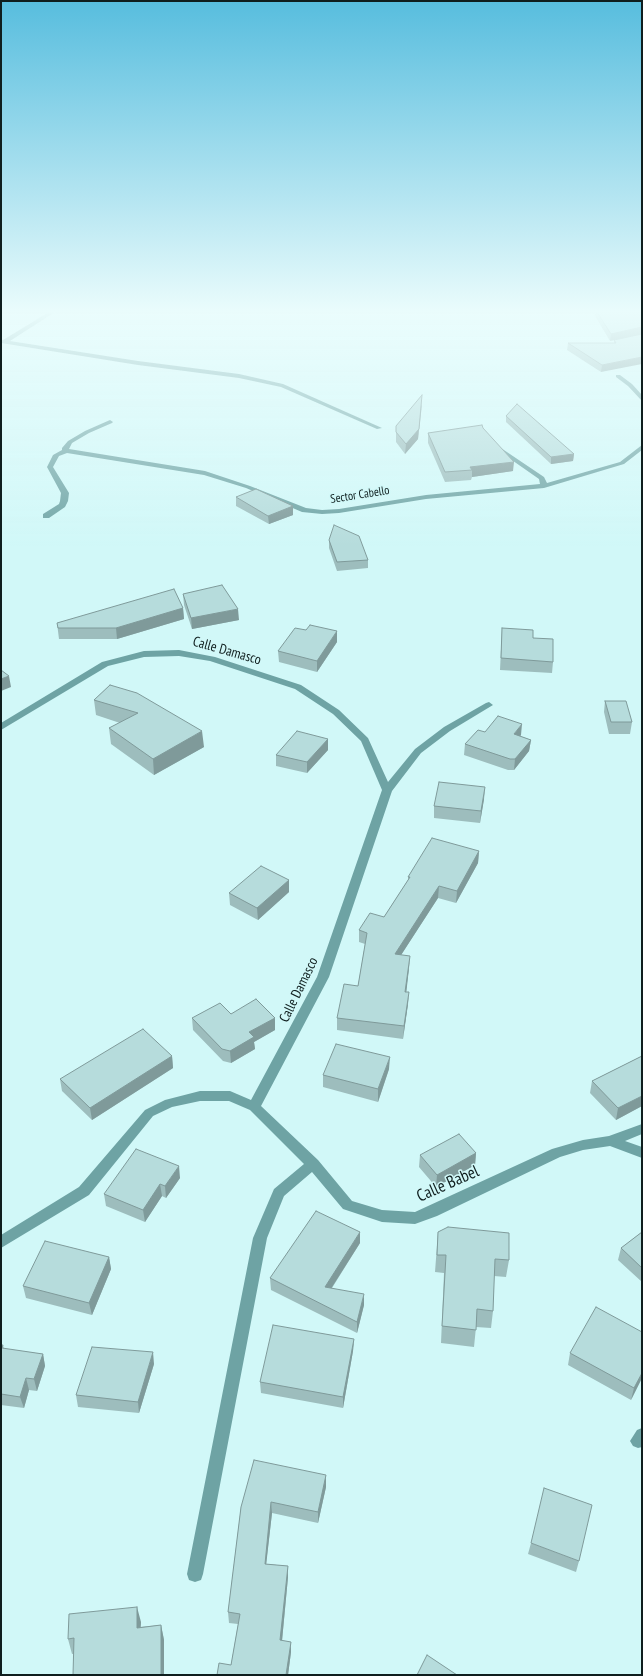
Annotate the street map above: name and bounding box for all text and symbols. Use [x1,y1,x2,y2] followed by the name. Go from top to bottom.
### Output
[329,483,391,507] street label: Sector Cabello
[191,633,263,669] street label: Calle Damasco
[276,955,322,1025] street label: Calle Damasco
[414,1161,482,1207] street label: Calle Babel

